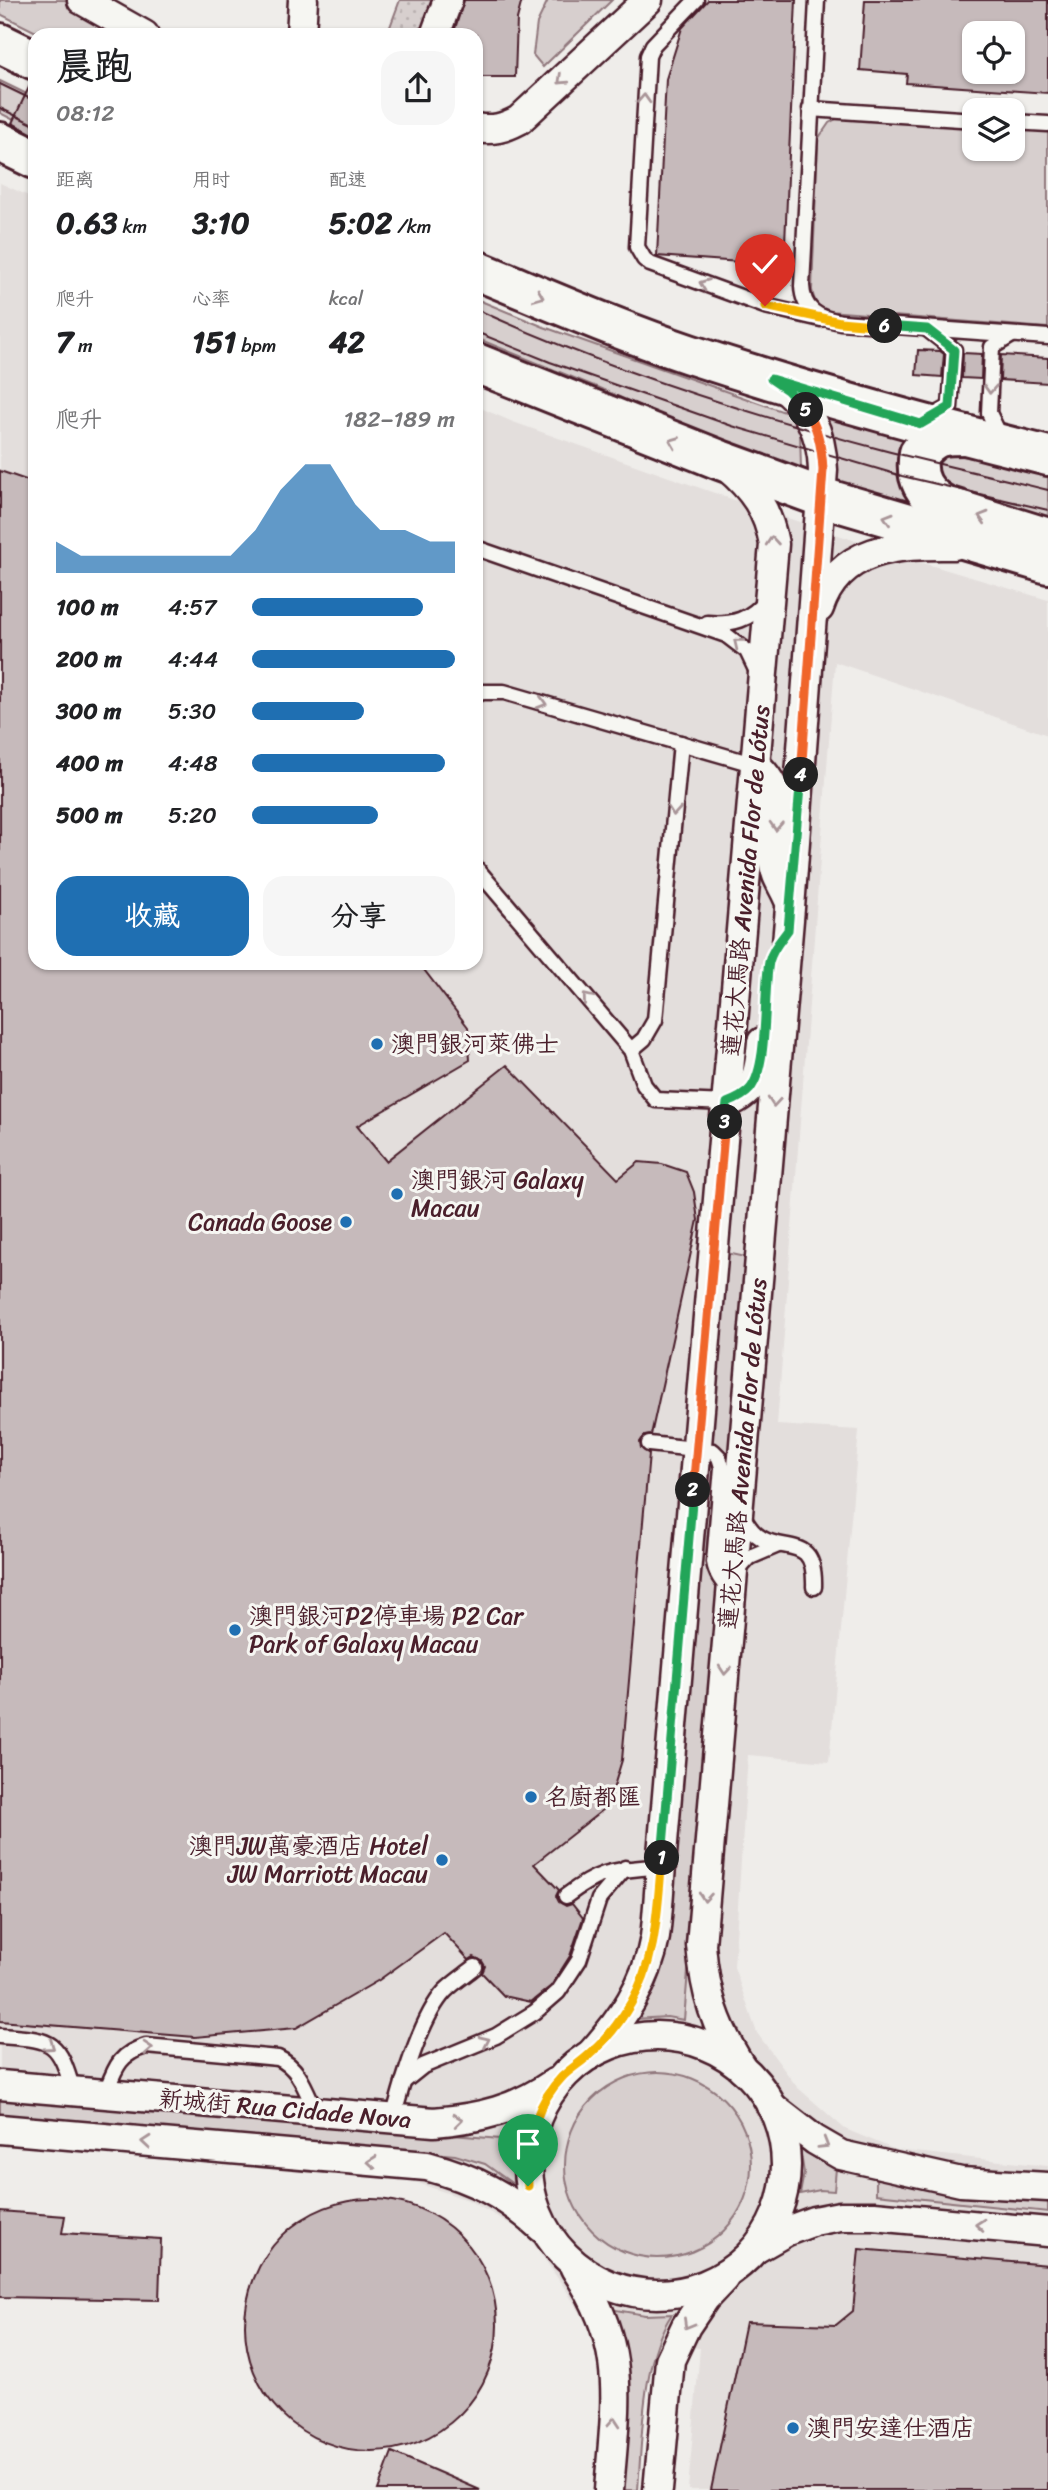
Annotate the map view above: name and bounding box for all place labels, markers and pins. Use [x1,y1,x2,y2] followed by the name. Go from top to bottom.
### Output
[735,234,795,306] pin
[868,308,903,344] pin: 6
[788,392,824,428] pin: 5
[784,758,818,792] pin: 4
[391,1023,559,1065] place label: 澳門銀河萊佛士
[369,1036,385,1052] marker: 澳門銀河萊佛士
[708,1104,742,1140] pin: 3
[411,1159,584,1229] place label: 澳門銀河 Galaxy Macau
[389,1186,405,1202] marker: 澳門銀河 Galaxy Macau
[188,1201,332,1243] place label: Canada Goose
[338,1214,354,1230] marker: Canada Goose
[676,1472,710,1508] pin: 2
[249,1595,525,1665] place label: 澳門銀河P2停車場 P2 Car Park of Galaxy Macau
[227,1622,243,1638] marker: 澳門銀河P2停車場 P2 Car Park of Galaxy Macau
[545,1776,641,1818] place label: 名廚都匯
[523,1789,539,1805] marker: 名廚都匯
[189,1825,429,1895] place label: 澳門JW萬豪酒店 Hotel JW Marriott Macau
[644,1840,680,1876] pin: 1
[434,1852,450,1868] marker: 澳門JW萬豪酒店 Hotel JW Marriott Macau
[498,2114,558,2186] pin
[807,2407,975,2449] place label: 澳門安達仕酒店
[785,2420,801,2436] marker: 澳門安達仕酒店

